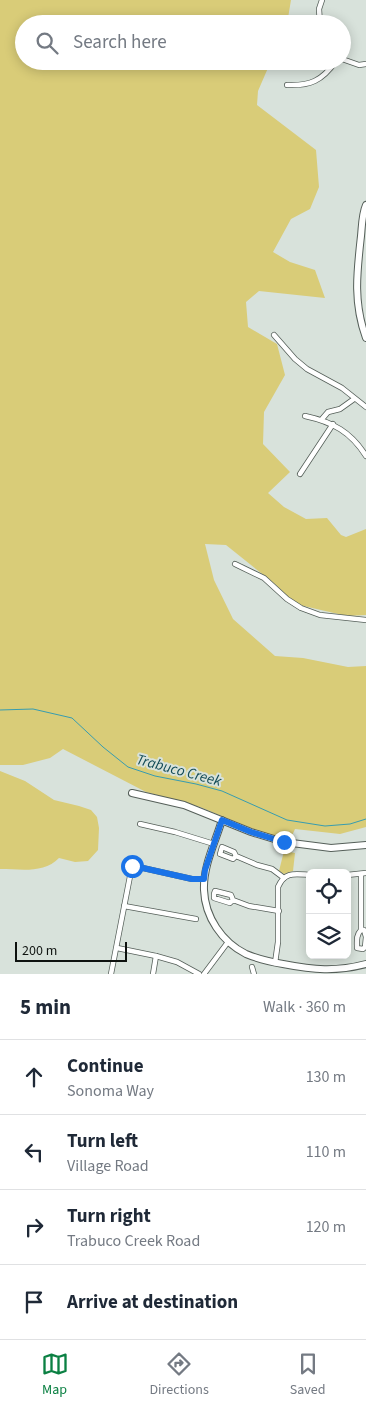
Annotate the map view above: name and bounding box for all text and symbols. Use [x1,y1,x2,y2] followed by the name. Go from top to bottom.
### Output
[15,15,351,70] search box
[33,29,61,57] icon: search
[73,29,167,56] text: Search here
[134,749,225,792] water label: Trabuco Creek
[273,831,296,854] route end
[121,855,144,878] route start
[306,869,351,959] map controls
[306,869,351,914] button: locate
[306,914,351,959] button: layers
[15,939,128,962] scale bar
[22,941,57,961] text: 200 m
[20,992,71,1022] text: 5 min
[263,996,346,1018] text: Walk · 360 m
[67,1053,144,1080] text: Continue
[20,1063,48,1091] icon: ahead
[306,1066,346,1088] text: 130 m
[67,1080,154,1102] text: Sonoma Way
[67,1128,138,1155] text: Turn left
[20,1138,48,1166] icon: left
[306,1141,346,1163] text: 110 m
[67,1155,149,1177] text: Village Road
[67,1203,151,1230] text: Turn right
[20,1213,48,1241] icon: right
[306,1216,346,1238] text: 120 m
[67,1230,200,1252] text: Trabuco Creek Road
[20,1288,48,1316] icon: arrive
[67,1289,238,1316] text: Arrive at destination
[41,1350,69,1400] tab: Map
[150,1350,209,1400] tab: Directions
[290,1350,325,1400] tab: Saved

